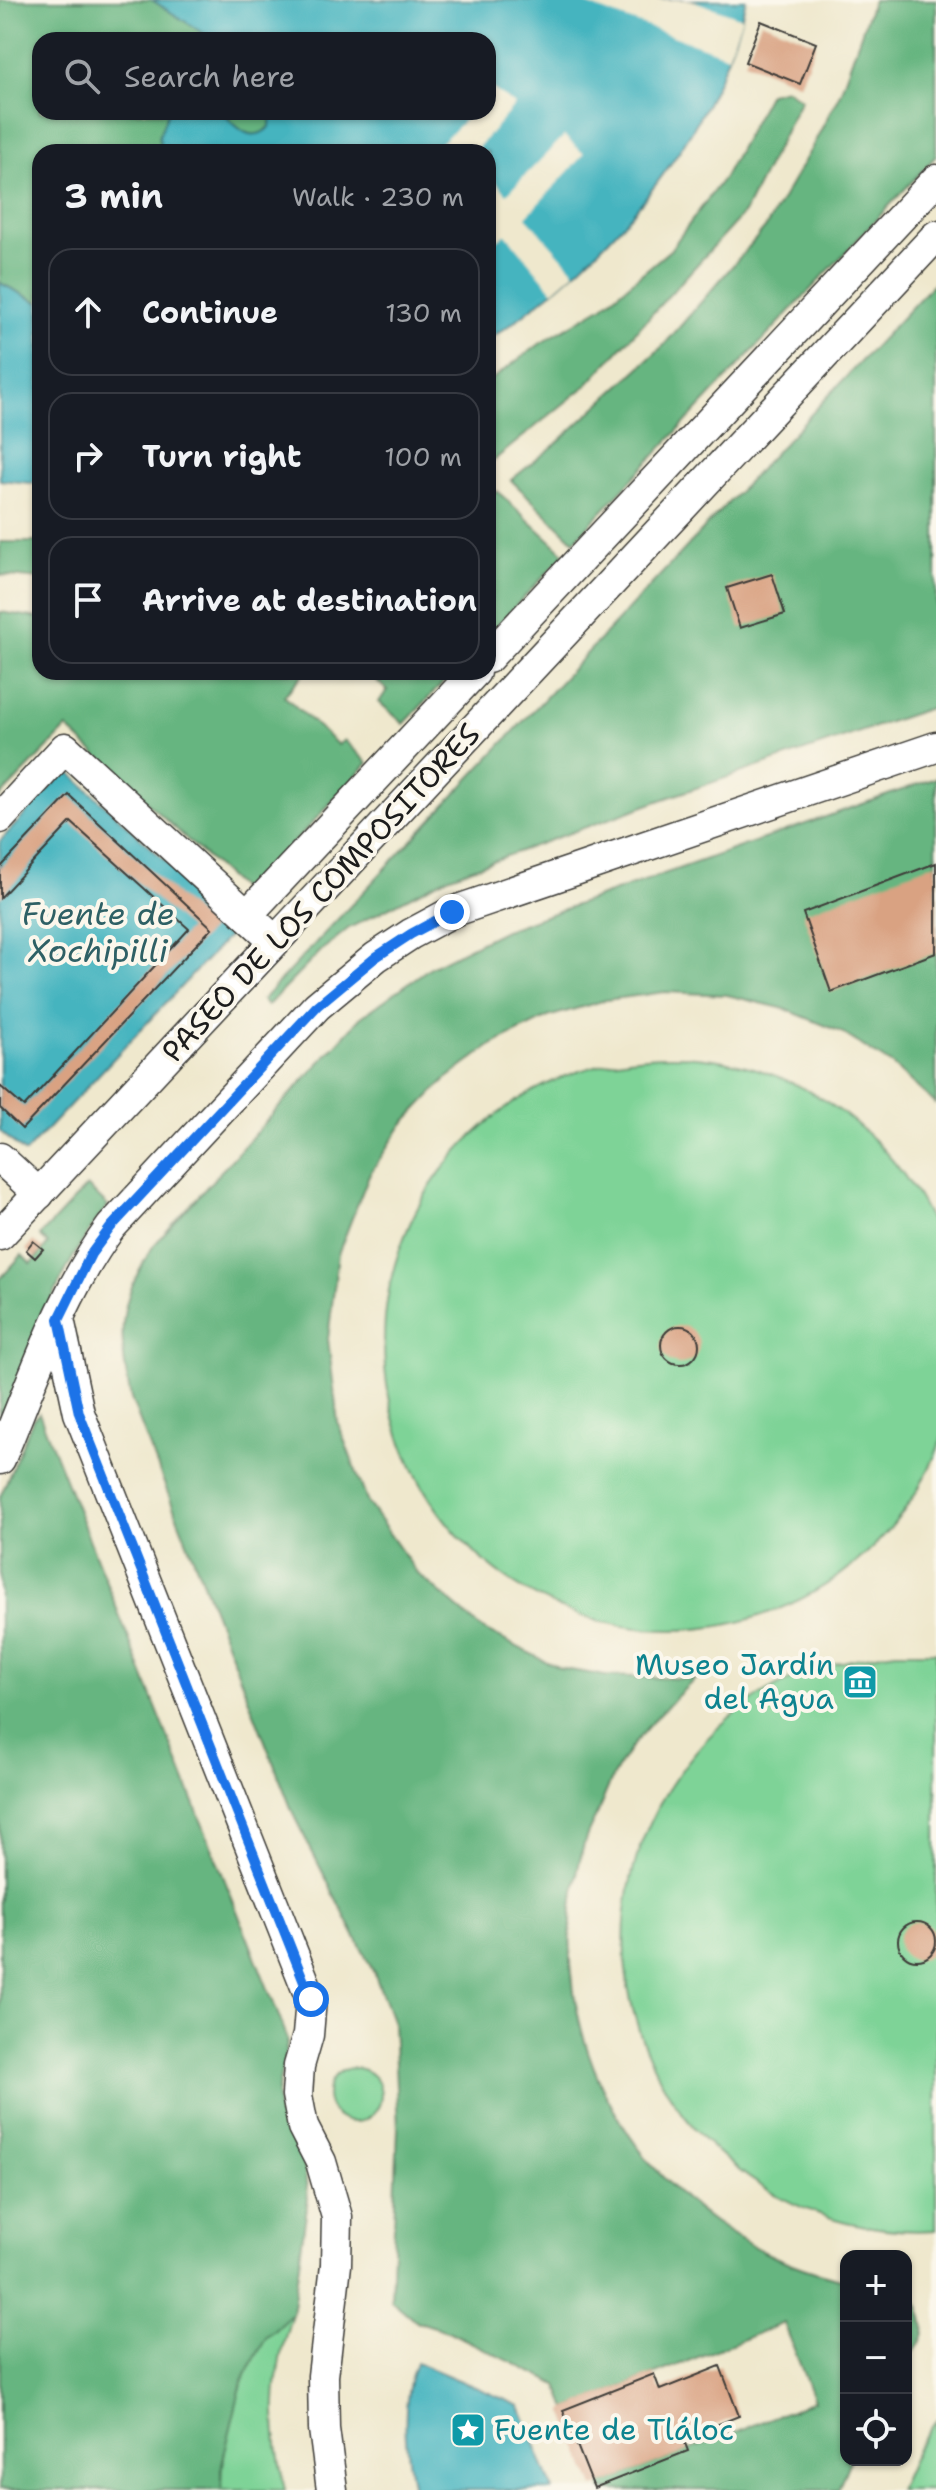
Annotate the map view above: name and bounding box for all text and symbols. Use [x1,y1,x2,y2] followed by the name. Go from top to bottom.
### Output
[32,32,496,120] search box
[60,54,104,98] icon: search
[124,56,295,97] text: Search here
[64,173,163,219] text: 3 min
[292,179,464,214] text: Walk · 230 m
[66,290,110,334] icon: ahead
[142,292,278,333] text: Continue
[385,295,462,330] text: 130 m
[66,434,110,478] icon: right
[142,436,301,477] text: Turn right
[384,439,462,474] text: 100 m
[66,578,110,622] icon: arrive
[142,580,477,621] text: Arrive at destination
[152,714,489,1071] street label: PASEO DE LOS COMPOSITORES
[21,892,175,972] water label: Fuente de Xochipilli
[434,894,470,930] route end
[635,1644,834,1719] place label: Museo Jardín del Agua
[841,1663,879,1701] museum icon: Museo Jardín del Agua
[293,1981,329,2017] route start
[840,2250,912,2466] map controls
[840,2250,912,2322] button: +
[840,2322,912,2394] button: −
[840,2394,912,2466] button: locate
[494,2409,734,2450] place label: Fuente de Tláloc
[449,2411,487,2449] place icon: Fuente de Tláloc

